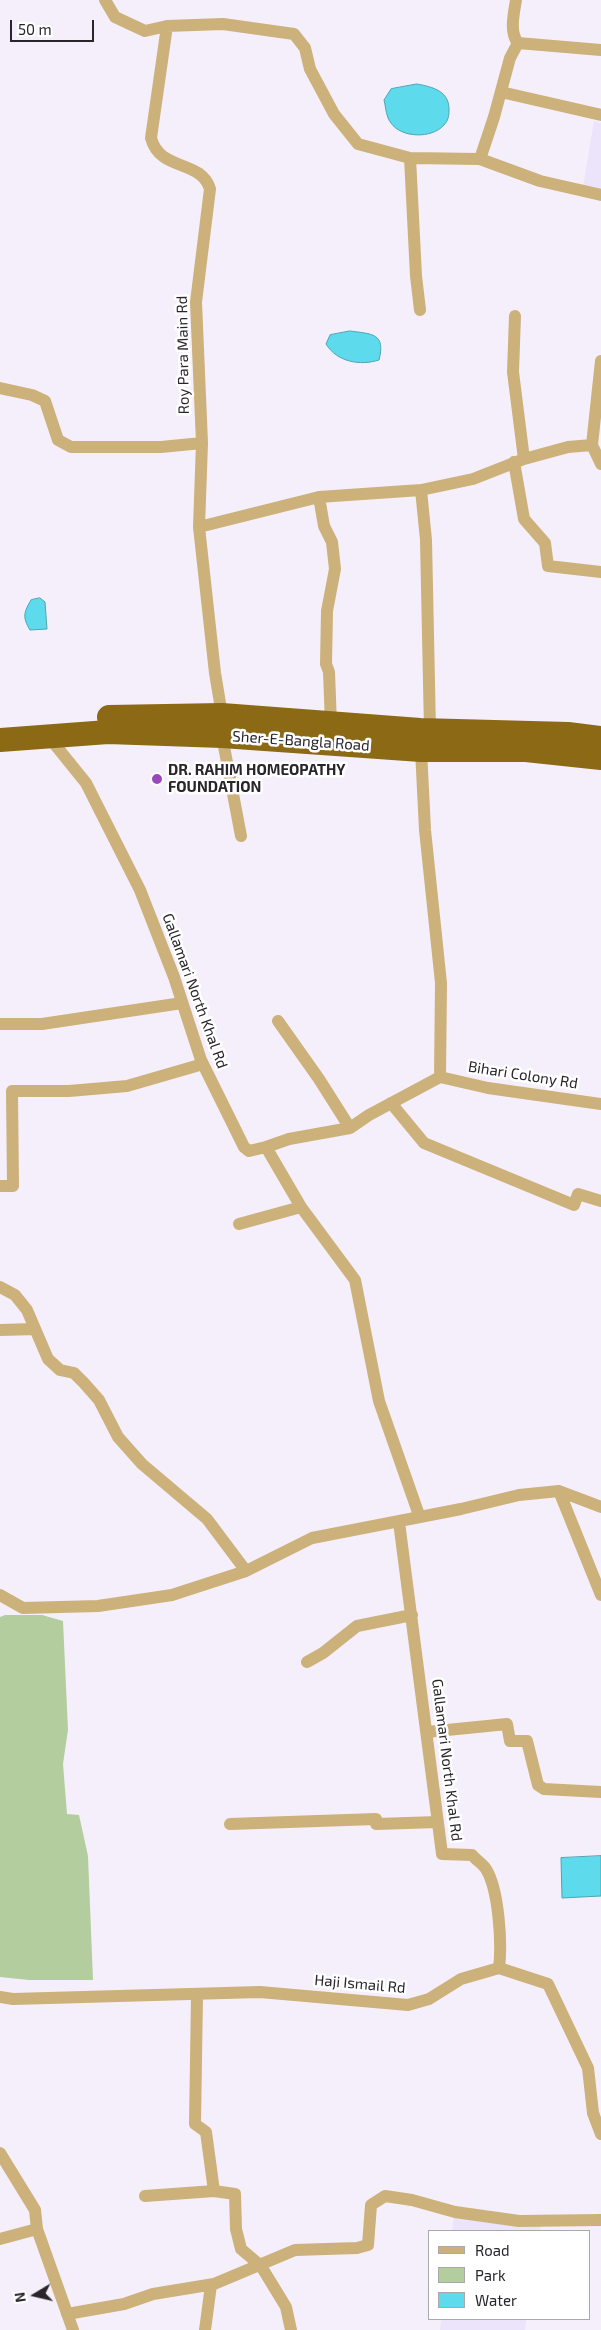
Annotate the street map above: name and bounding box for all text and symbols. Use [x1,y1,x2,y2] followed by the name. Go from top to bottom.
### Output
[12,10,96,42] scale bar
[18,20,52,38] text: 50 m
[173,296,193,414] street label: Roy Para Main Rd
[232,727,370,755] street label: Sher-E-Bangla Road
[168,761,346,796] place label: DR. RAHIM HOMEOPATHY FOUNDATION
[150,772,164,786] marker: DR. RAHIM HOMEOPATHY FOUNDATION
[159,911,231,1071] street label: Gallamari North Khal Rd
[467,1057,579,1093] street label: Bihari Colony Rd
[428,1678,466,1842] street label: Gallamari North Khal Rd
[314,1971,406,1997] street label: Haji Ismail Rd
[428,2230,591,2320] legend
[475,2241,510,2259] text: Road
[475,2266,506,2284] text: Park
[10,2270,60,2320] north arrow
[11,2291,29,2304] text: N
[475,2291,517,2309] text: Water

